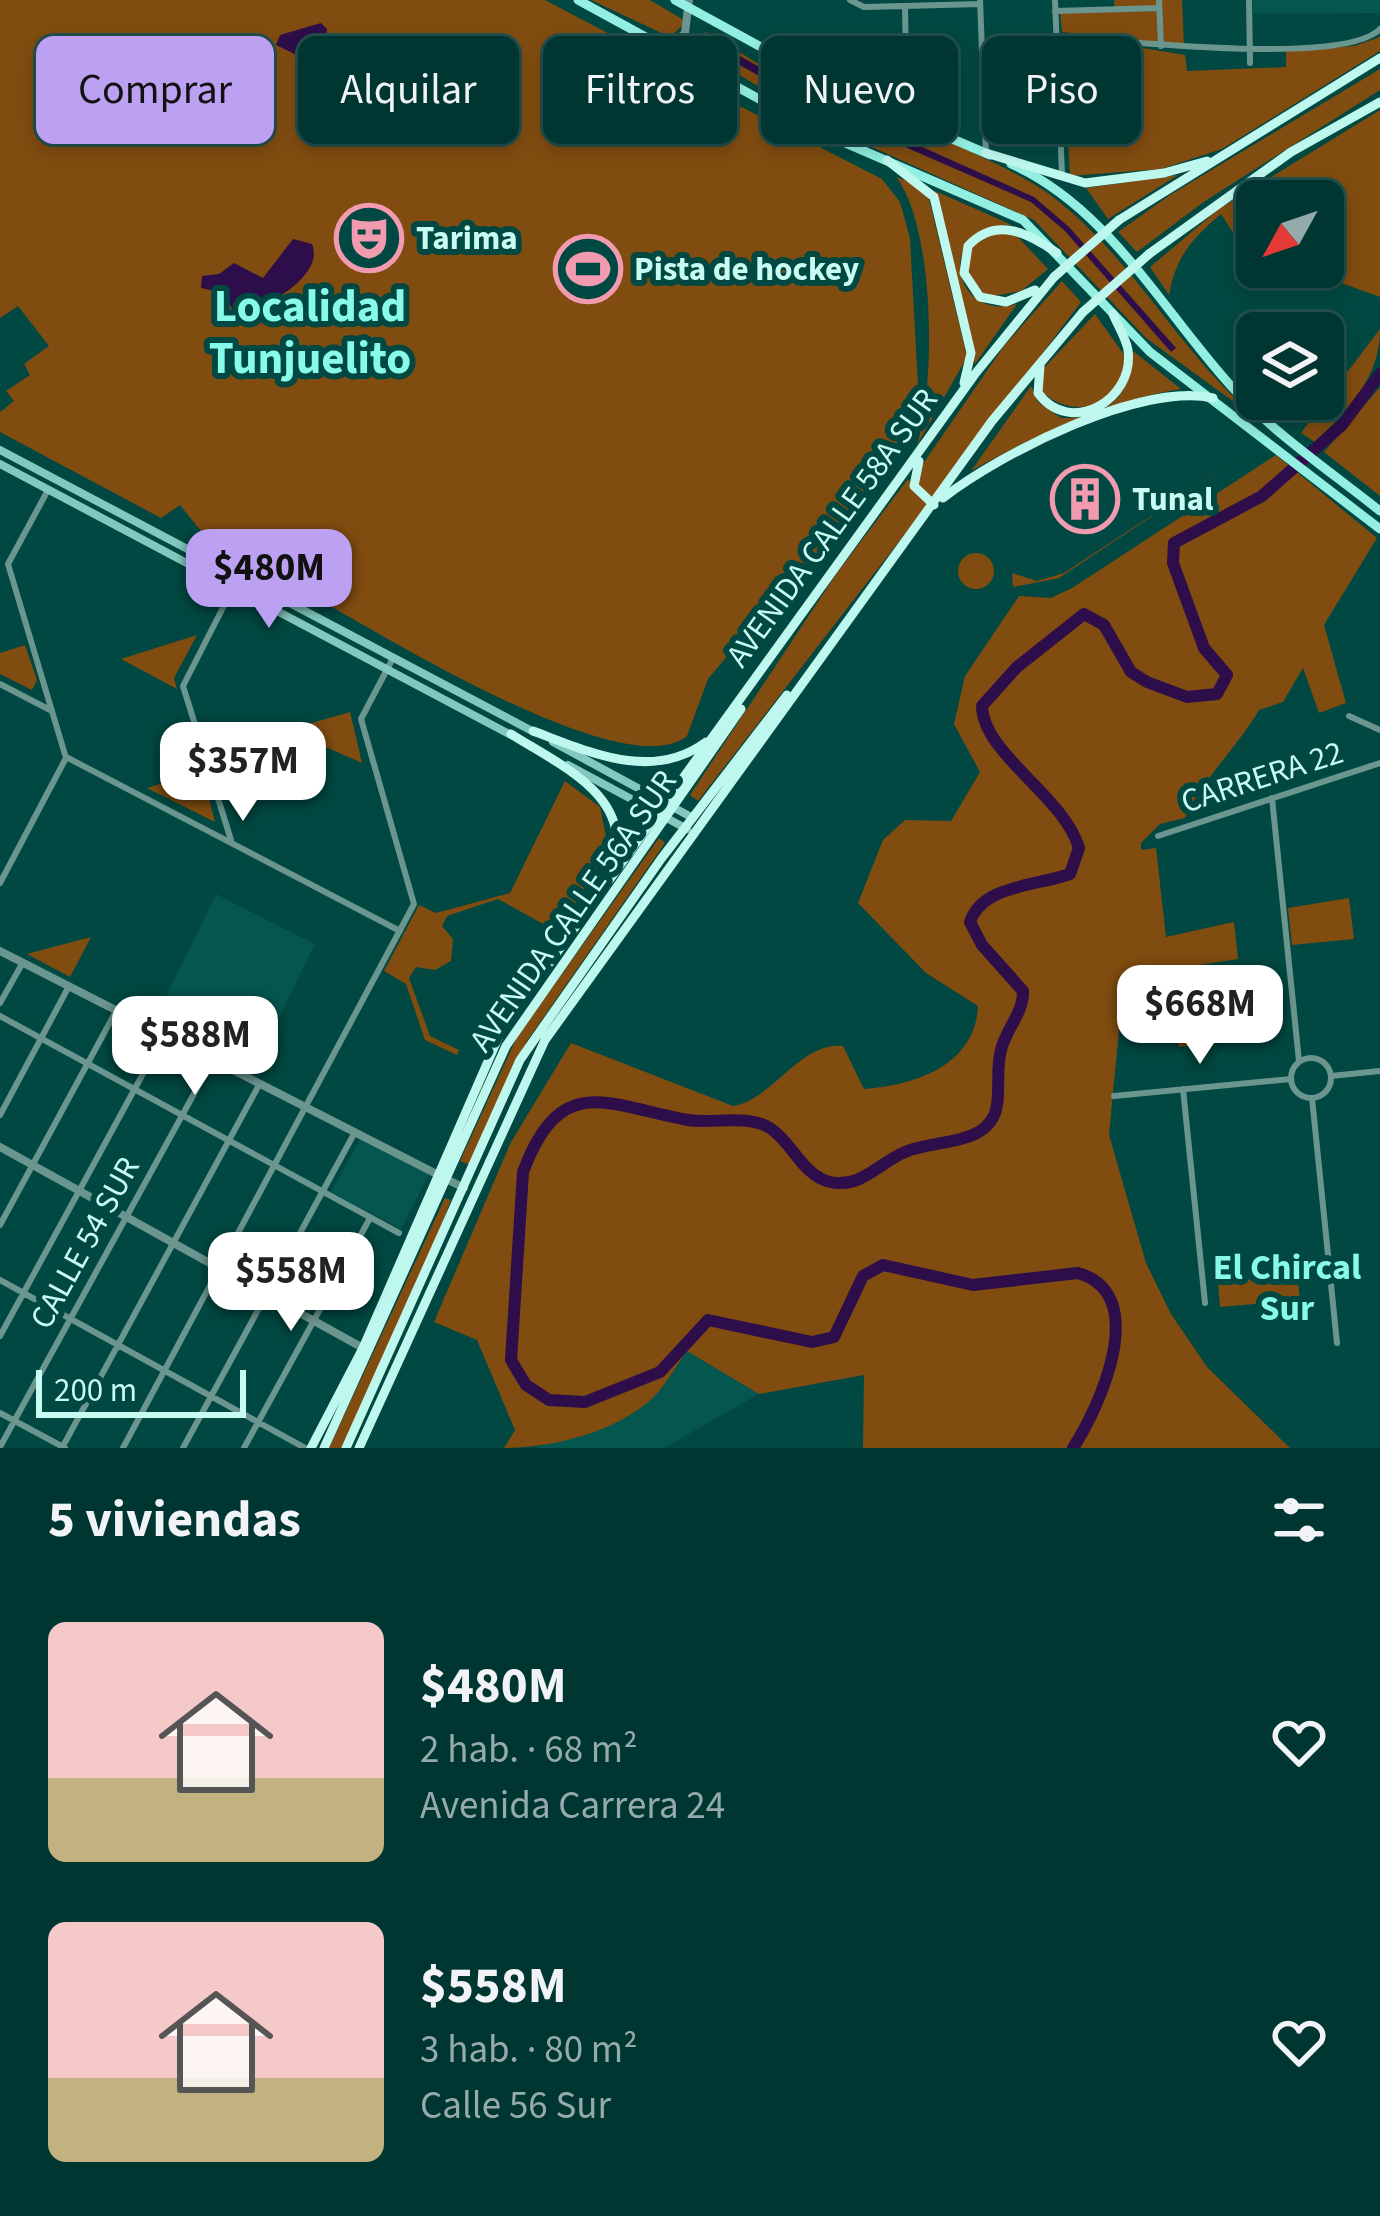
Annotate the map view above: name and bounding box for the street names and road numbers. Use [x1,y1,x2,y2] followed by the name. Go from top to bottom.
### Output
[715,379,949,677] street label: AVENIDA CALLE 58A SUR
[1175,729,1349,825] street label: CARRERA 22
[458,761,688,1061] street label: AVENIDA CALLE 56A SUR
[18,1149,152,1337] street label: CALLE 54 SUR

